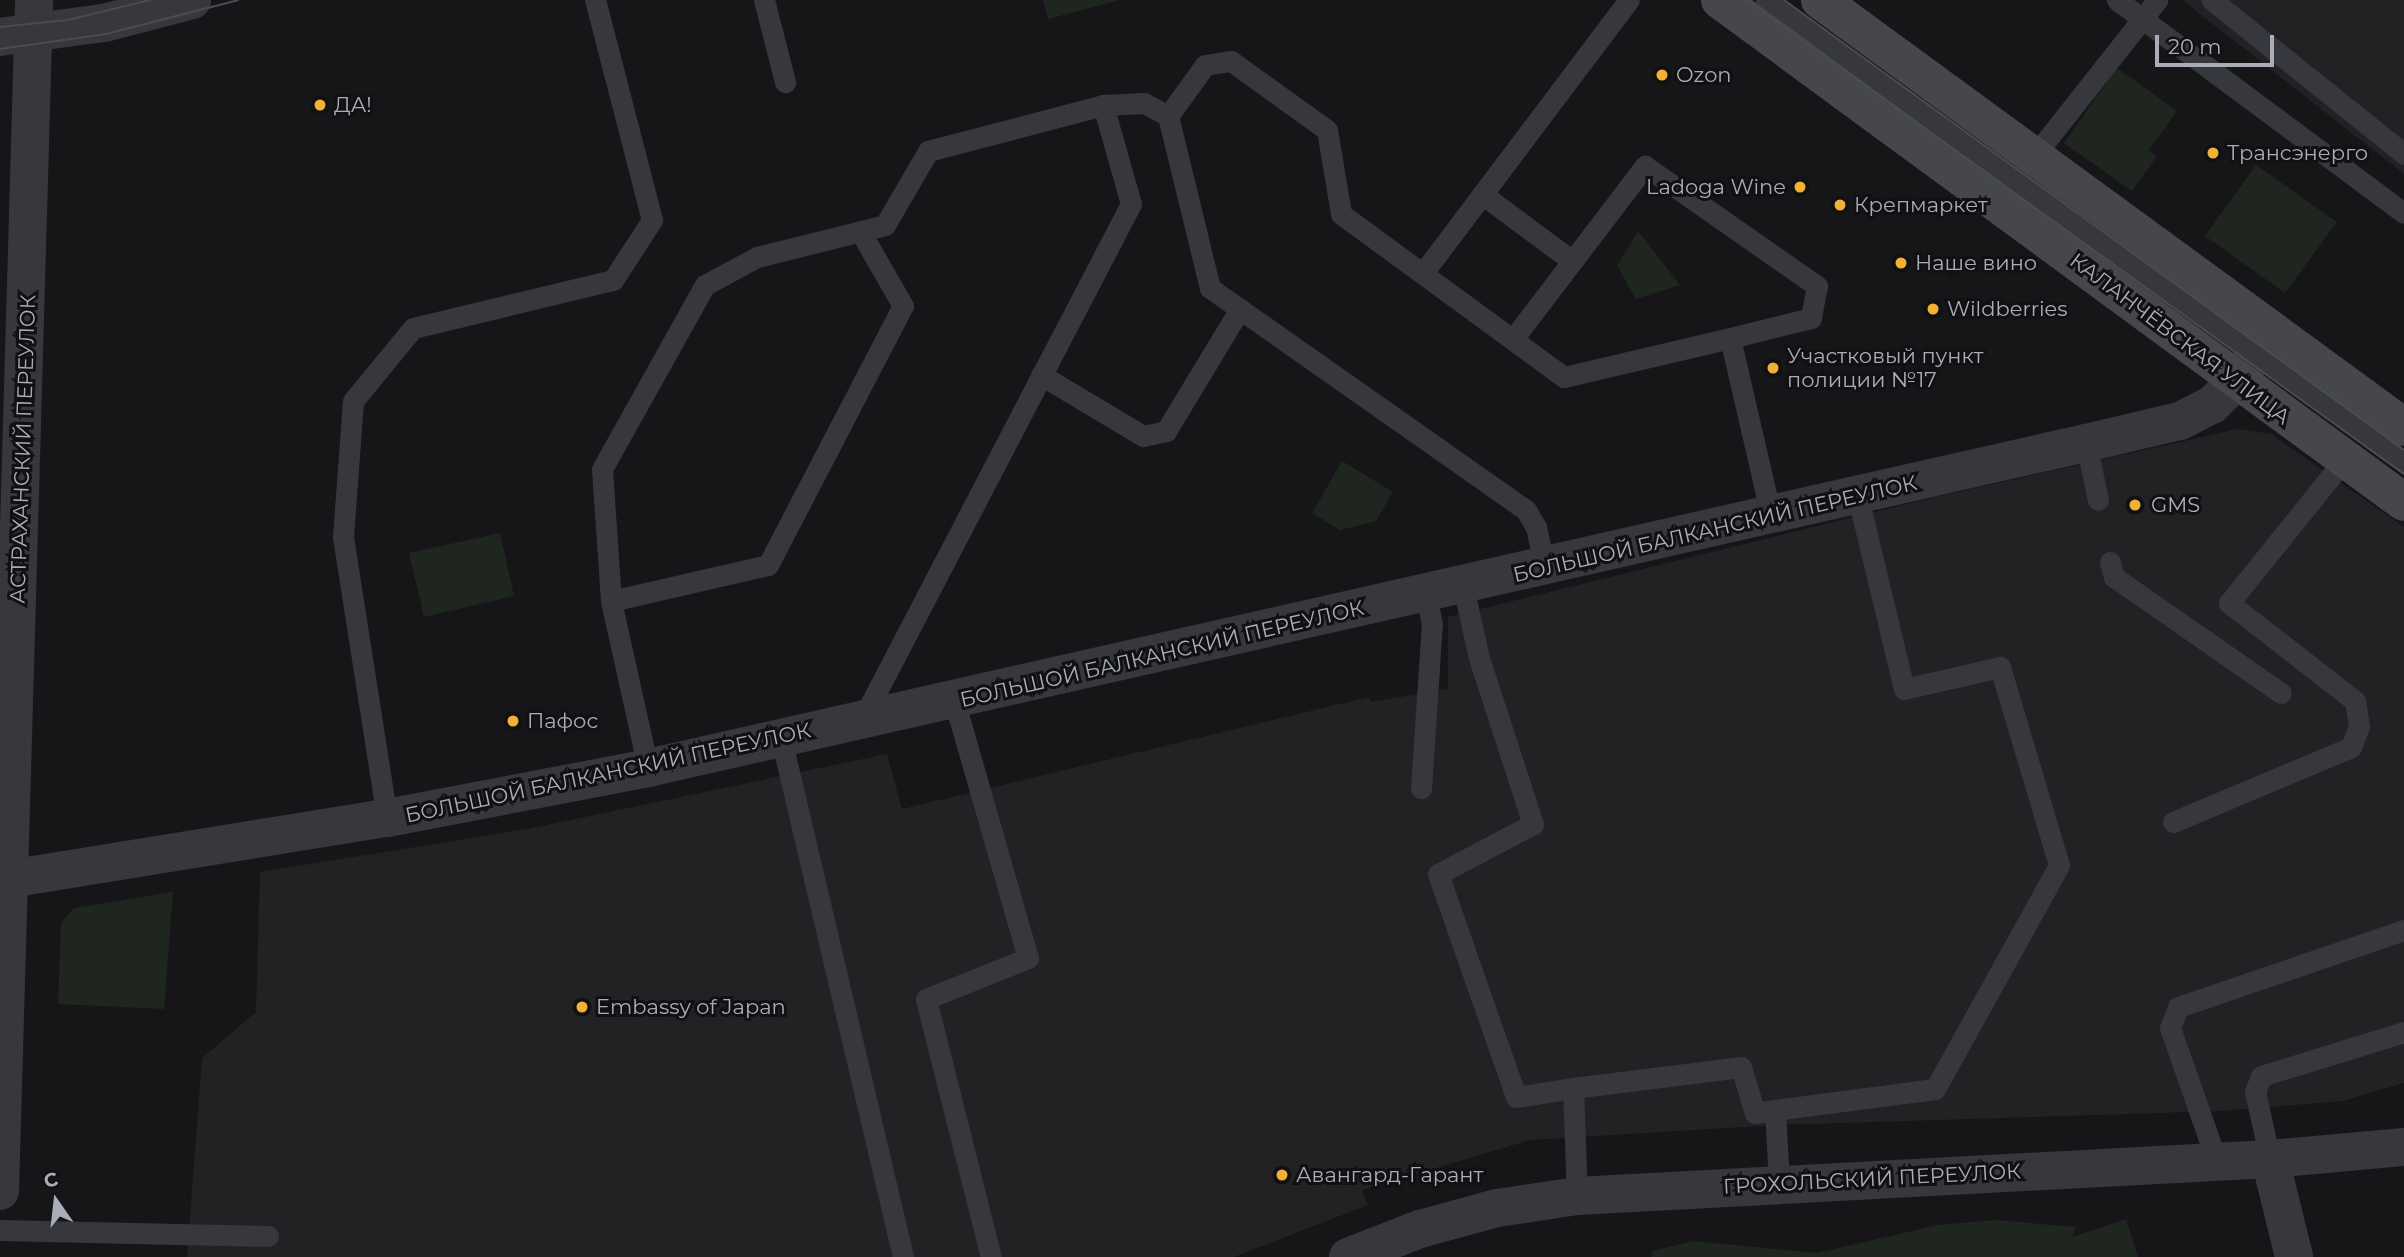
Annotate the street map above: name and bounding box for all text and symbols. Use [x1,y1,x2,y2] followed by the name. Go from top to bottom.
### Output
[2159,21,2278,65] scale bar
[2168,34,2222,59] text: 20 m
[1676,62,1732,88] place label: Ozon
[1654,67,1670,83] marker: Ozon
[334,92,372,118] place label: ДА!
[312,97,328,113] marker: ДА!
[2227,140,2368,166] place label: Трансэнерго
[2205,145,2221,161] marker: Трансэнерго
[1646,174,1786,200] place label: Ladoga Wine
[1792,179,1808,195] marker: Ladoga Wine
[1854,192,1988,218] place label: Крепмаркет
[1832,197,1848,213] marker: Крепмаркет
[2065,248,2295,430] street label: КАЛАНЧЁВСКАЯ УЛИЦА
[1915,250,2037,276] place label: Наше вино
[1893,255,1909,271] marker: Наше вино
[5,294,41,604] street label: АСТРАХАНСКИЙ ПЕРЕУЛОК
[1947,296,2068,322] place label: Wildberries
[1925,301,1941,317] marker: Wildberries
[1787,343,1983,393] place label: Участковый пункт полиции №17
[1765,360,1781,376] marker: Участковый пункт полиции №17
[1511,470,1919,588] street label: БОЛЬШОЙ БАЛКАНСКИЙ ПЕРЕУЛОК
[2151,492,2200,518] place label: GMS
[2125,495,2145,515] marker: GMS
[958,595,1366,713] street label: БОЛЬШОЙ БАЛКАНСКИЙ ПЕРЕУЛОК
[527,708,598,734] place label: Пафос
[505,713,521,729] marker: Пафос
[403,718,813,828] street label: БОЛЬШОЙ БАЛКАНСКИЙ ПЕРЕУЛОК
[596,994,786,1020] place label: Embassy of Japan
[574,999,590,1015] marker: Embassy of Japan
[1722,1159,2022,1199] street label: ГРОХОЛЬСКИЙ ПЕРЕУЛОК
[1296,1162,1483,1188] place label: Авангард-Гарант
[21,1166,91,1236] north arrow
[41,1167,60,1193] text: С
[1274,1167,1290,1183] marker: Авангард-Гарант

